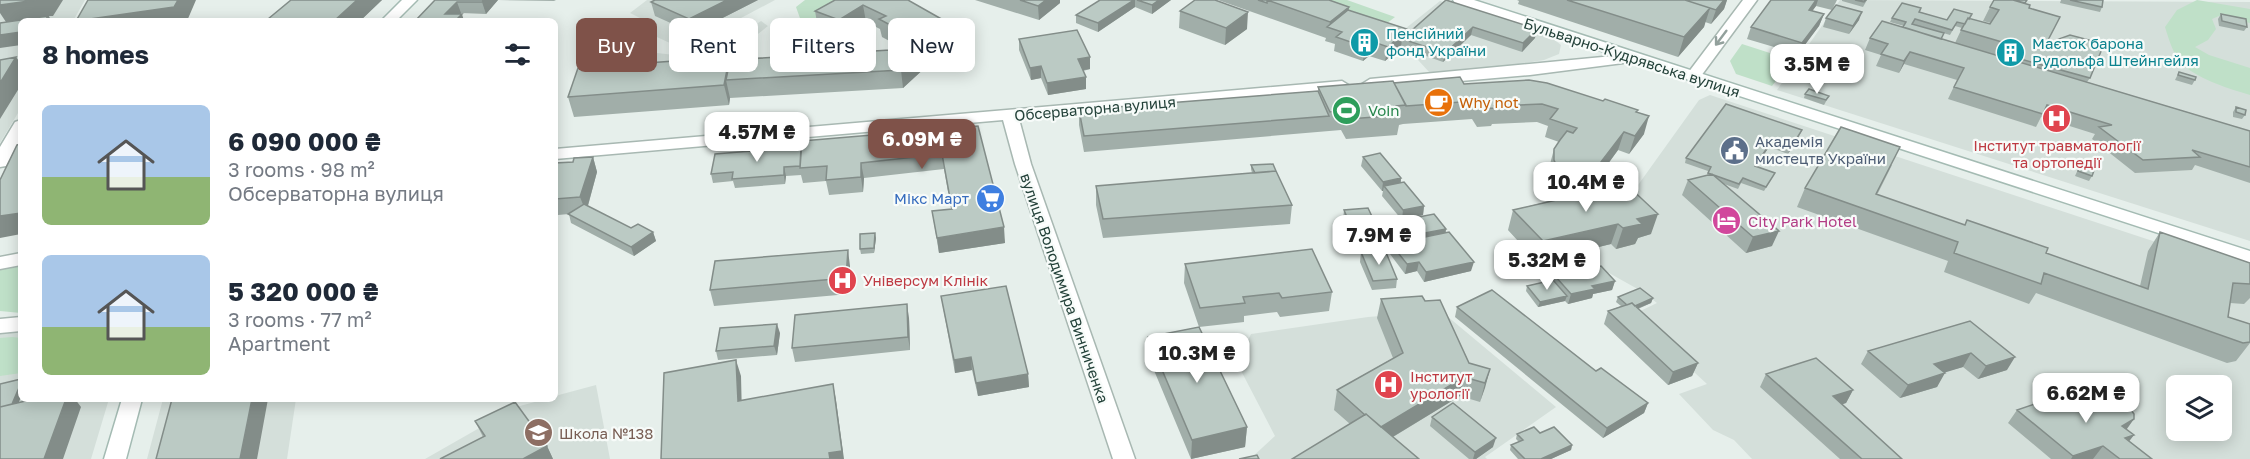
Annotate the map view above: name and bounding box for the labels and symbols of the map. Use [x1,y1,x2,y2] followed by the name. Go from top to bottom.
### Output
[1522,13,1742,101] street label: Бульварно-Кудрявська вулиця
[1386,24,1486,59] place label: Пенсійний фонд України
[1349,26,1381,58] building icon: Пенсійний фонд України
[1715,30,1728,46] one-way arrow
[2032,34,2199,69] place label: Маєток барона Рудольфа Штейнгейля
[1995,36,2027,68] building icon: Маєток барона Рудольфа Штейнгейля
[1768,44,1866,95] pin: 3.5M ₴
[1422,86,1454,118] cafe icon: Why not
[1014,92,1176,124] street label: Обсерваторна вулиця
[1459,93,1519,111] place label: Why not
[1331,94,1363,126] sports icon: Voin
[1368,101,1399,119] place label: Voin
[2041,102,2073,134] hospital icon: Інститут травматології та ортопедії
[702,112,812,163] pin: 4.57M ₴
[867,119,977,170] pin: 6.09M ₴
[1755,132,1886,167] place label: Академія мистецтв України
[1718,134,1750,166] public building icon: Академія мистецтв України
[1973,136,2142,171] place label: Інститут травматології та ортопедії
[1531,162,1641,213] pin: 10.4M ₴
[1017,171,1113,405] street label: вулиця Володимира Винниченка
[974,182,1006,214] supermarket icon: Мікс Март
[894,189,970,207] place label: Мікс Март
[1711,205,1743,237] hotel icon: City Park Hotel
[1748,212,1857,230] place label: City Park Hotel
[1330,215,1428,266] pin: 7.9M ₴
[1492,240,1602,291] pin: 5.32M ₴
[826,264,858,296] hospital icon: Універсум Клінік
[863,271,989,289] place label: Універсум Клінік
[1142,333,1252,384] pin: 10.3M ₴
[1410,367,1473,402] place label: Інститут урології
[1373,369,1405,401] hospital icon: Інститут урології
[2031,373,2141,424] pin: 6.62M ₴
[522,417,554,449] school or university icon: Школа №138
[559,424,653,442] place label: Школа №138

